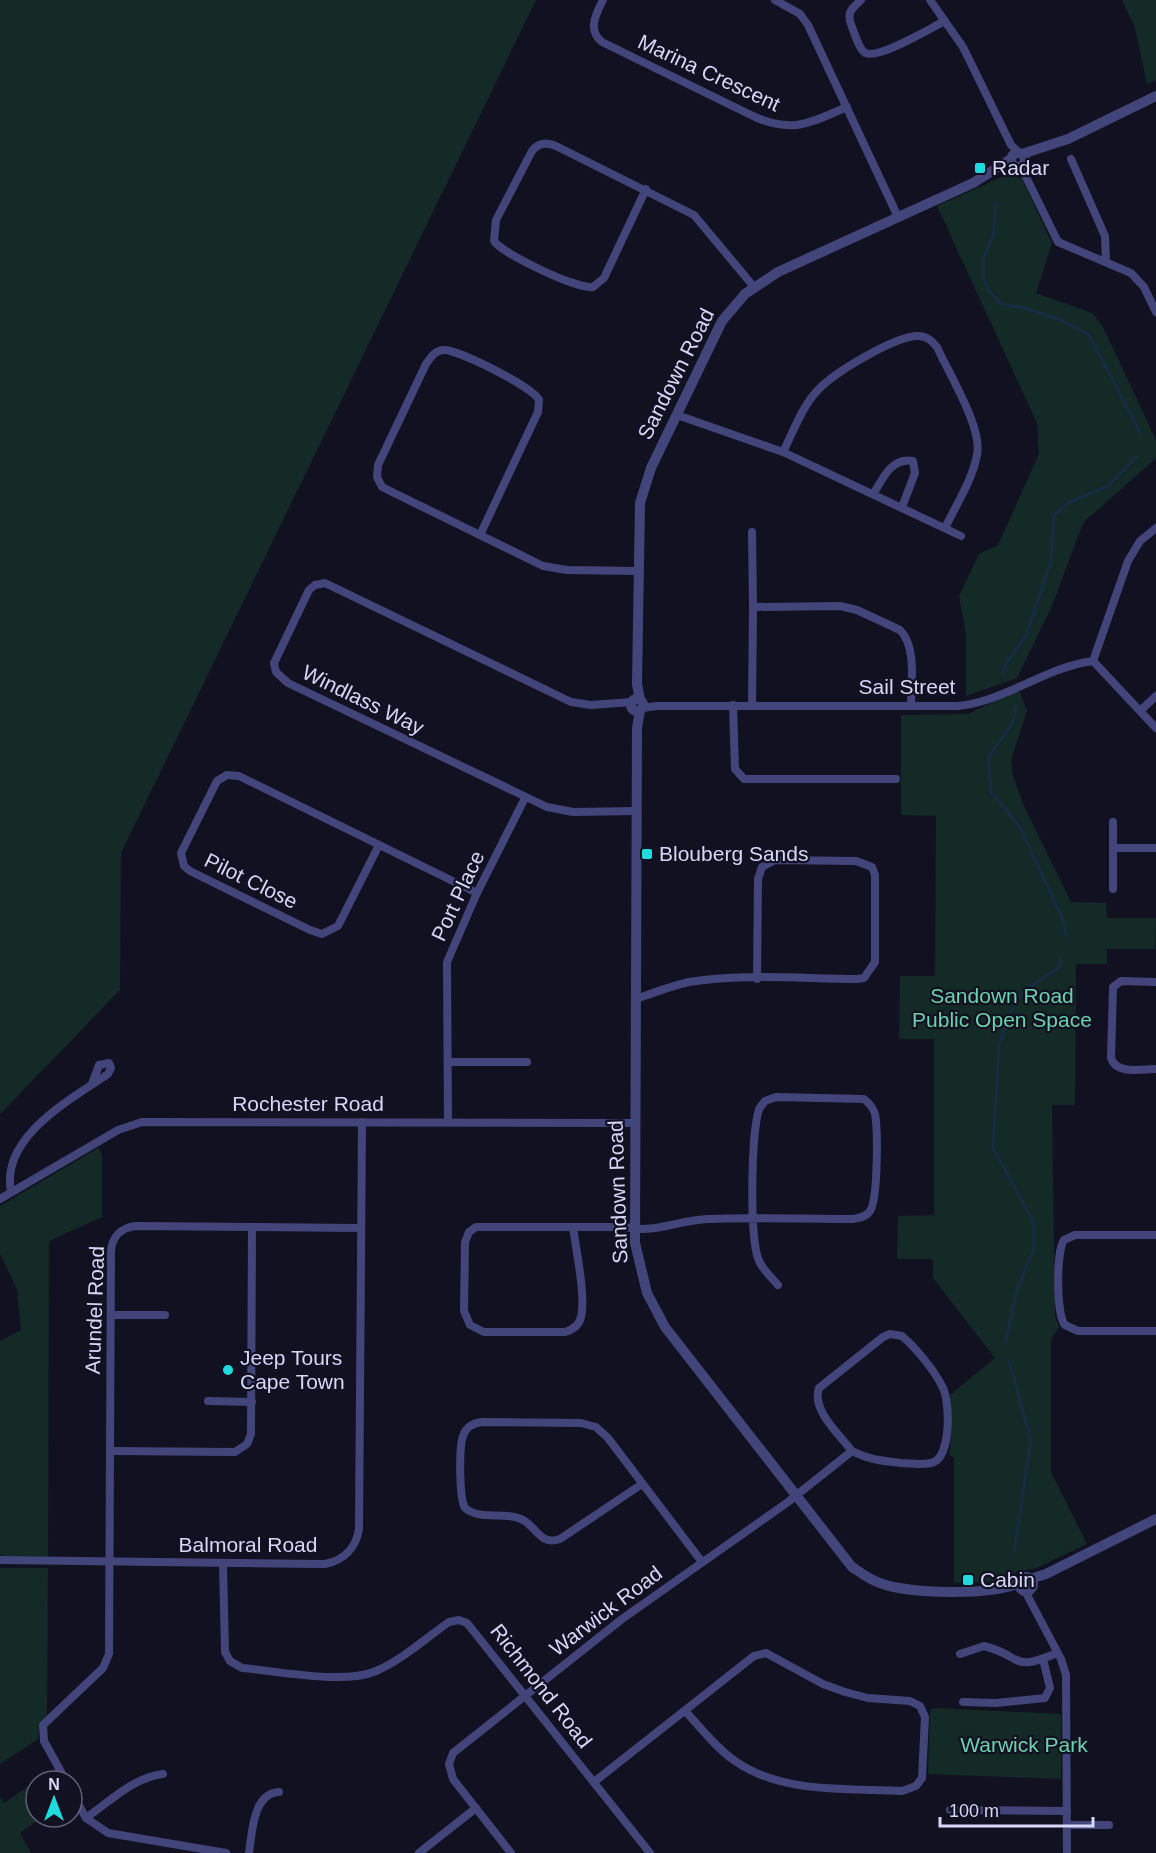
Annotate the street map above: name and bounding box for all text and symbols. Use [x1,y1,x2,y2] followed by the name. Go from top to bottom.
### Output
[635,30,784,116] street label: Marina Crescent
[992,156,1049,179] place label: Radar
[973,161,987,175] marker: Radar
[633,305,718,443] street label: Sandown Road
[299,660,428,739] street label: Windlass Way
[859,675,956,698] street label: Sail Street
[659,842,808,865] place label: Blouberg Sands
[427,847,488,945] street label: Port Place
[640,847,654,861] marker: Blouberg Sands
[201,848,301,913] street label: Pilot Close
[912,984,1092,1031] park label: Sandown Road Public Open Space
[232,1092,384,1115] street label: Rochester Road
[604,1120,631,1264] street label: Sandown Road
[81,1245,108,1375] street label: Arundel Road
[240,1346,345,1393] place label: Jeep Tours Cape Town
[221,1363,235,1377] marker: Jeep Tours Cape Town
[179,1533,317,1556] street label: Balmoral Road
[545,1561,666,1660] street label: Warwick Road
[980,1568,1035,1591] place label: Cabin
[961,1573,975,1587] marker: Cabin
[486,1619,597,1752] street label: Richmond Road
[960,1733,1088,1756] park label: Warwick Park
[24,1769,84,1829] north arrow
[48,1776,60,1793] text: N
[940,1790,1093,1828] scale bar
[949,1801,999,1821] text: 100 m

